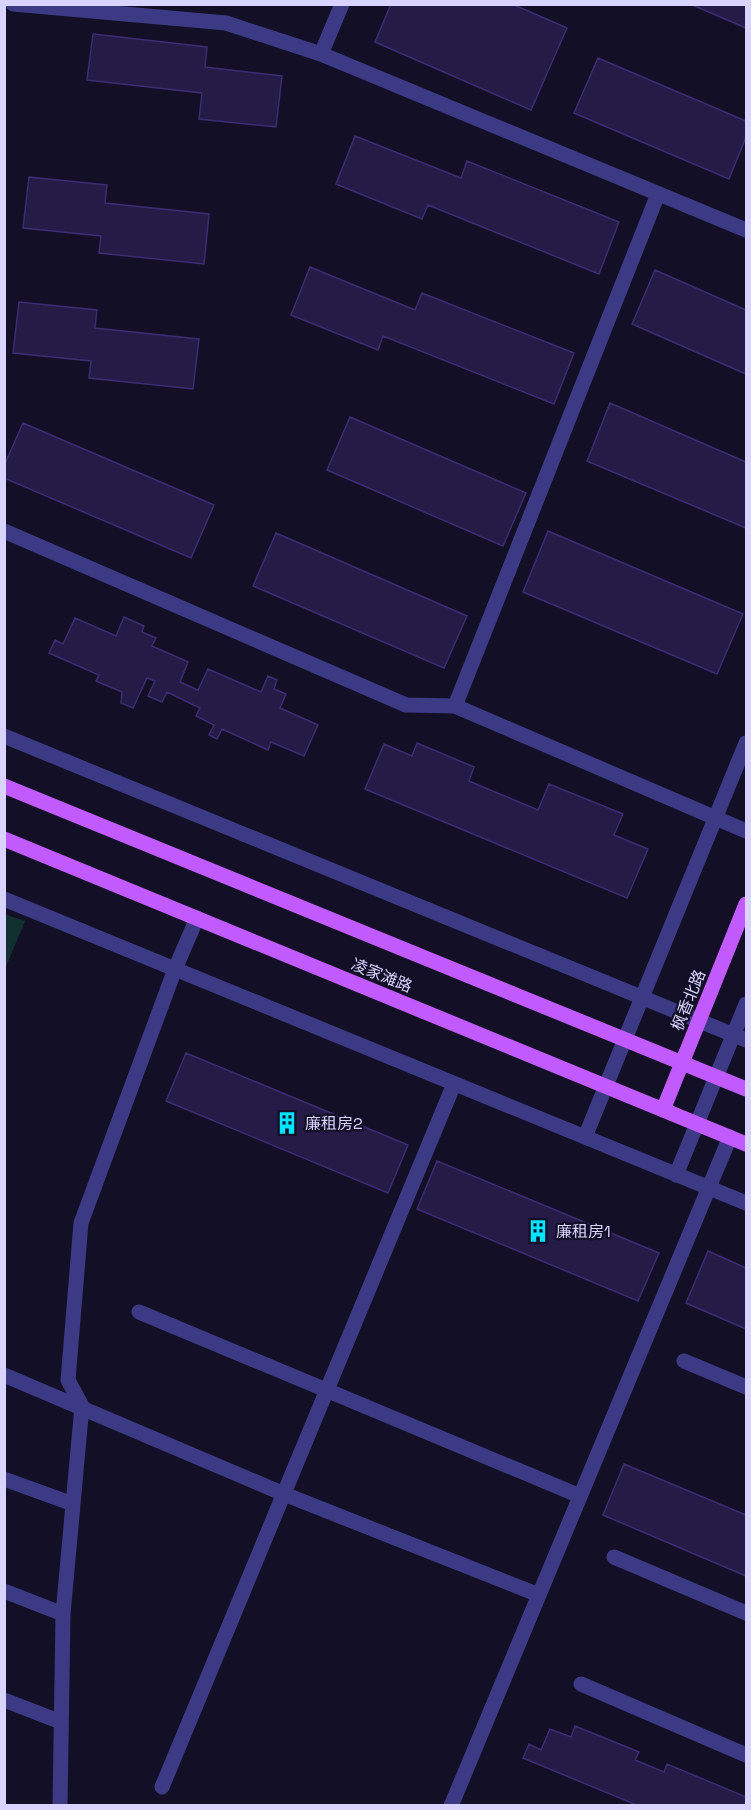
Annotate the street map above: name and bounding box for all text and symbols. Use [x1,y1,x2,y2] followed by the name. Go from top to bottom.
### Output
[348,954,415,997] street label: 凌家滩路
[667,967,710,1034] street label: 枫香北路
[274,1110,300,1136] building icon: 廉租房2
[305,1113,363,1134] place label: 廉租房2
[525,1218,551,1244] building icon: 廉租房1
[556,1221,611,1242] place label: 廉租房1

